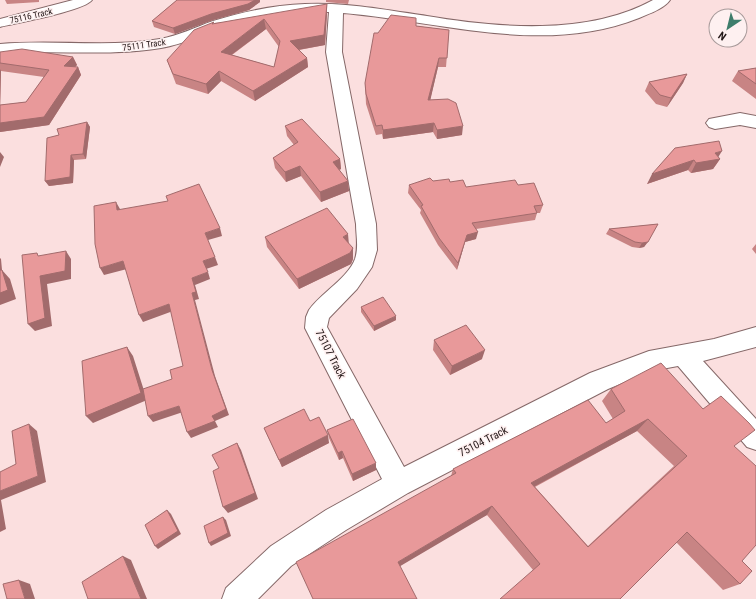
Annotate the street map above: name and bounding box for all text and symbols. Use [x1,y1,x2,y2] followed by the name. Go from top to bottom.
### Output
[9,6,53,26] street label: 75116 Track
[708,8,748,48] north arrow
[716,28,729,43] text: N
[122,37,166,53] street label: 75111 Track
[313,328,348,381] street label: 75107 Track
[457,424,510,459] street label: 75104 Track

